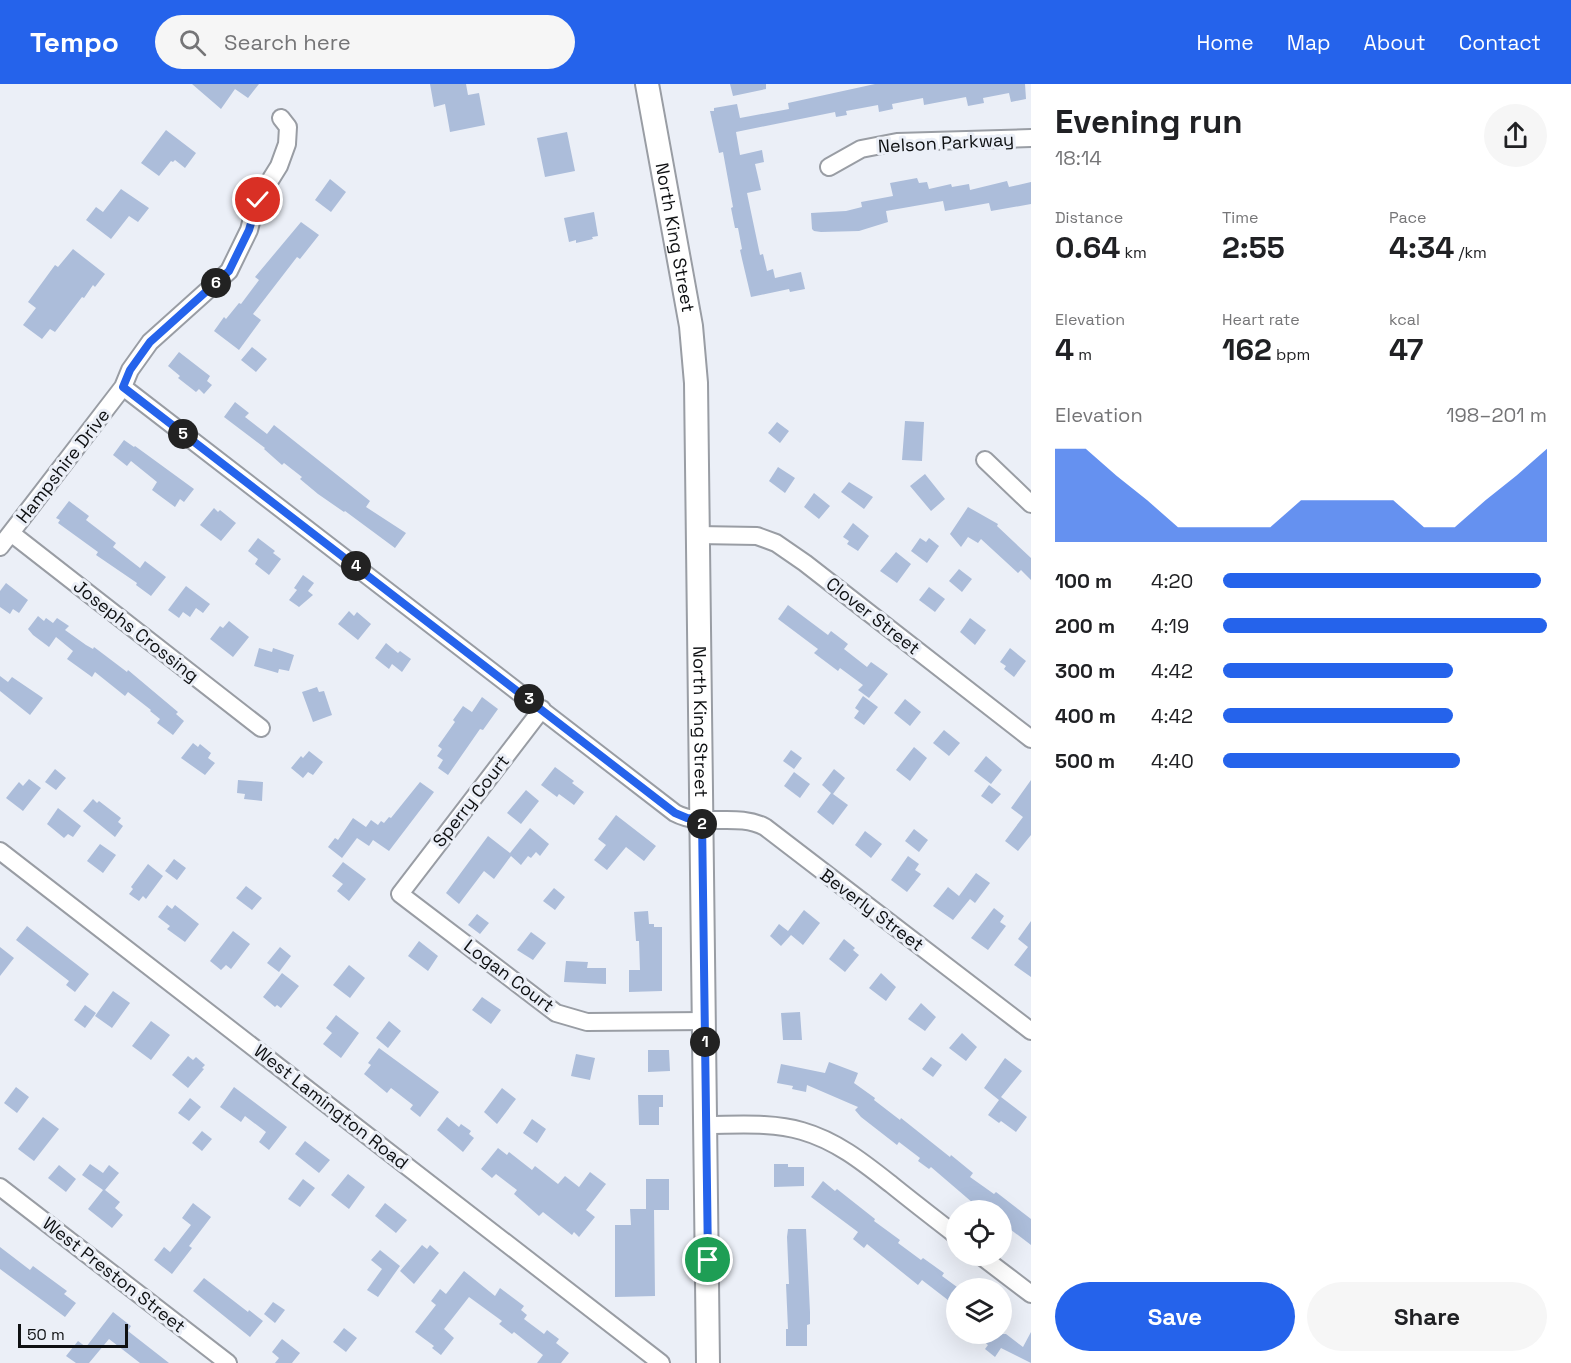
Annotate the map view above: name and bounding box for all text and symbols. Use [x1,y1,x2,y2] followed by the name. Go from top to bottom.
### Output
[155,15,575,69] search box
[30,24,119,60] text: Tempo
[176,26,209,59] icon: search
[224,28,351,56] text: Search here
[1196,29,1254,56] text: Home
[1287,29,1331,56] text: Map
[1364,29,1426,56] text: About
[1459,29,1541,56] text: Contact
[1055,101,1243,143] text: Evening run
[1484,104,1547,167] button: share
[877,127,1015,158] street label: Nelson Parkway
[1055,145,1102,171] text: 18:14
[651,161,700,314] street label: North King Street
[232,174,283,225] pin
[241,183,274,216] icon: check
[1055,207,1123,228] text: Distance
[1222,207,1258,228] text: Time
[1389,207,1426,228] text: Pace
[1055,228,1120,267] text: 0.64
[1222,228,1285,267] text: 2:55
[1389,228,1454,267] text: 4:34
[1120,242,1147,263] text: km
[1454,242,1487,263] text: /km
[201,268,231,298] pin: 6
[211,272,221,293] text: 6
[1055,309,1125,330] text: Elevation
[1222,309,1300,330] text: Heart rate
[1389,309,1420,330] text: kcal
[1055,330,1074,369] text: 4
[1222,330,1272,369] text: 162
[1389,330,1423,369] text: 47
[1074,344,1092,365] text: m
[1272,344,1310,365] text: bpm
[1055,402,1143,428] text: Elevation
[1446,402,1547,428] text: 198–201 m
[11,404,114,528] street label: Hampshire Drive
[168,419,198,449] pin: 5
[178,423,188,444] text: 5
[341,551,371,581] pin: 4
[351,555,361,576] text: 4
[1055,568,1112,594] text: 100 m
[1151,568,1193,594] text: 4:20
[822,572,925,659] street label: Clover Street
[69,574,204,687] street label: Josephs Crossing
[1055,613,1115,639] text: 200 m
[1151,613,1189,639] text: 4:19
[688,646,713,798] street label: North King Street
[1055,658,1115,684] text: 300 m
[1151,658,1193,684] text: 4:42
[514,684,544,714] pin: 3
[524,688,534,709] text: 3
[1055,703,1116,729] text: 400 m
[1151,703,1193,729] text: 4:42
[1055,748,1115,774] text: 500 m
[1151,748,1194,774] text: 4:40
[427,750,514,852] street label: Sperry Court
[687,809,717,839] pin: 2
[697,813,707,834] text: 2
[816,863,929,956] street label: Beverly Street
[460,934,559,1017] street label: Logan Court
[690,1027,720,1057] pin: 1
[701,1031,709,1052] text: 1
[249,1039,413,1174] street label: West Lamington Road
[946,1200,1012,1344] map controls
[946,1200,1012,1266] button: locate
[38,1212,190,1338] street label: West Preston Street
[682,1234,733,1285] pin
[691,1243,724,1276] icon: arrive
[946,1278,1012,1344] button: layers
[1055,1282,1295,1351] button: Save
[1307,1282,1547,1351] button: Share
[18,1321,128,1348] scale bar
[27,1324,65,1345] text: 50 m

